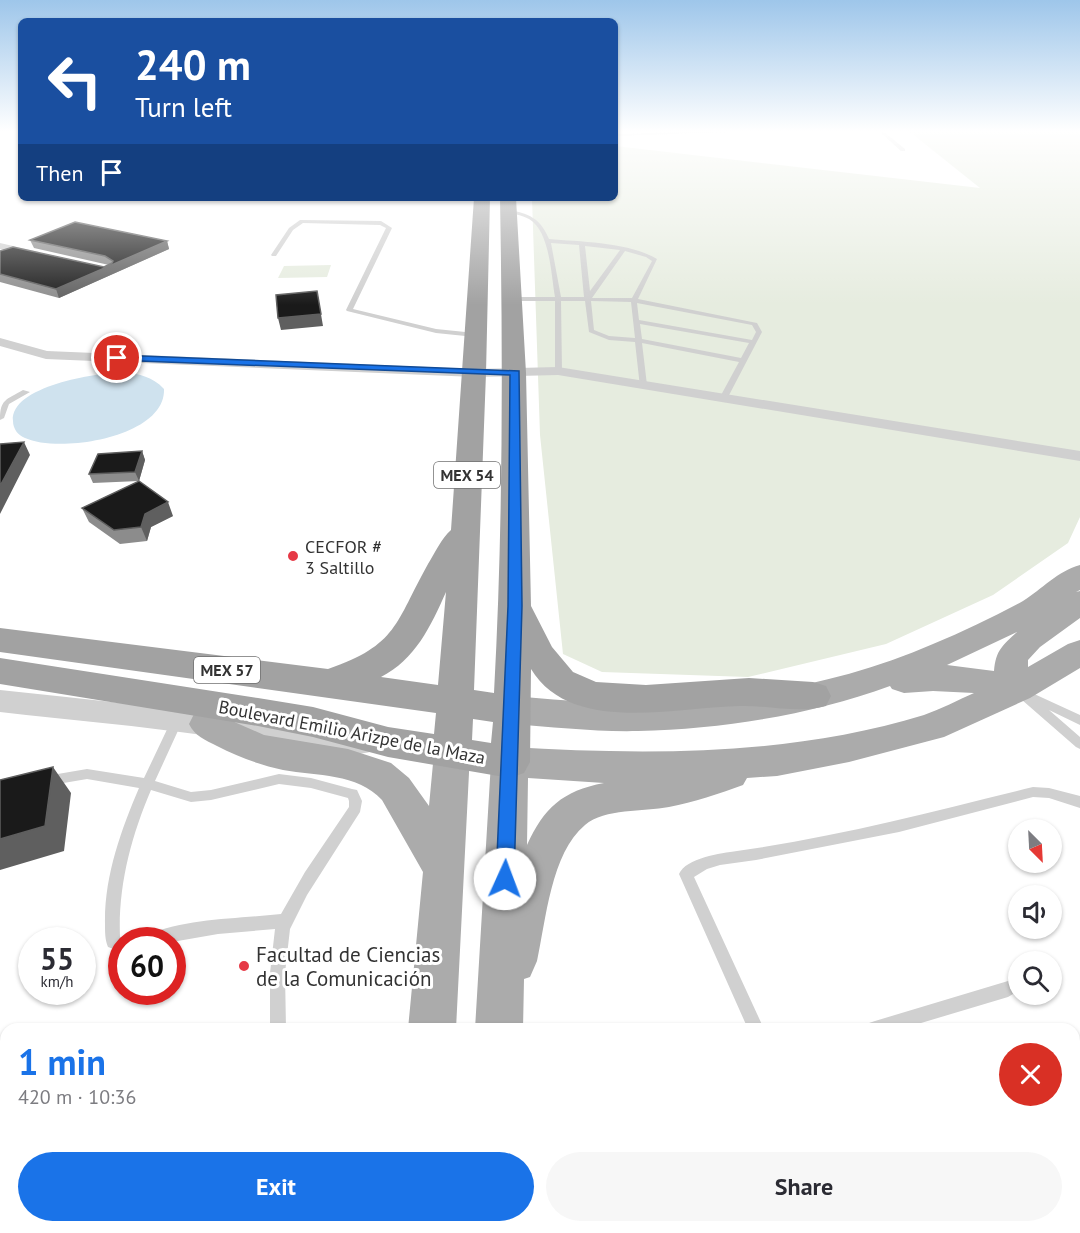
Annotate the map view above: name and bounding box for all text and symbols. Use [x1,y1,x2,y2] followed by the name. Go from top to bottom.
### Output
[135,37,251,92] text: 240 m
[36,42,114,120] icon: left
[135,90,232,124] text: Turn left
[95,156,128,189] icon: arrive
[36,159,83,187] text: Then
[91,332,142,383] pin
[100,341,133,374] icon: arrive
[434,462,500,488] road number: MEX 54
[305,535,382,579] place label: CECFOR # 3 Saltillo
[286,549,300,563] marker: CECFOR # 3 Saltillo
[194,657,260,683] road number: MEX 57
[217,695,487,769] street label: Boulevard Emilio Arizpe de la Maza
[1008,819,1062,873] north arrow
[1008,819,1062,1005] map controls
[473,847,537,911] position arrow
[1008,885,1062,939] button: sound
[108,927,186,1005] speed limit sign: 60
[40,939,74,978] text: 55
[256,941,440,992] place label: Facultad de Ciencias de la Comunicación
[1008,951,1062,1005] button: search
[237,959,251,973] marker: Facultad de Ciencias de la Comunicación
[41,972,73,991] text: km/h
[18,1038,106,1085] text: 1 min
[999,1043,1062,1106] button: close
[18,1084,136,1110] text: 420 m · 10:36
[18,1152,534,1221] button: Exit
[546,1152,1062,1221] button: Share

